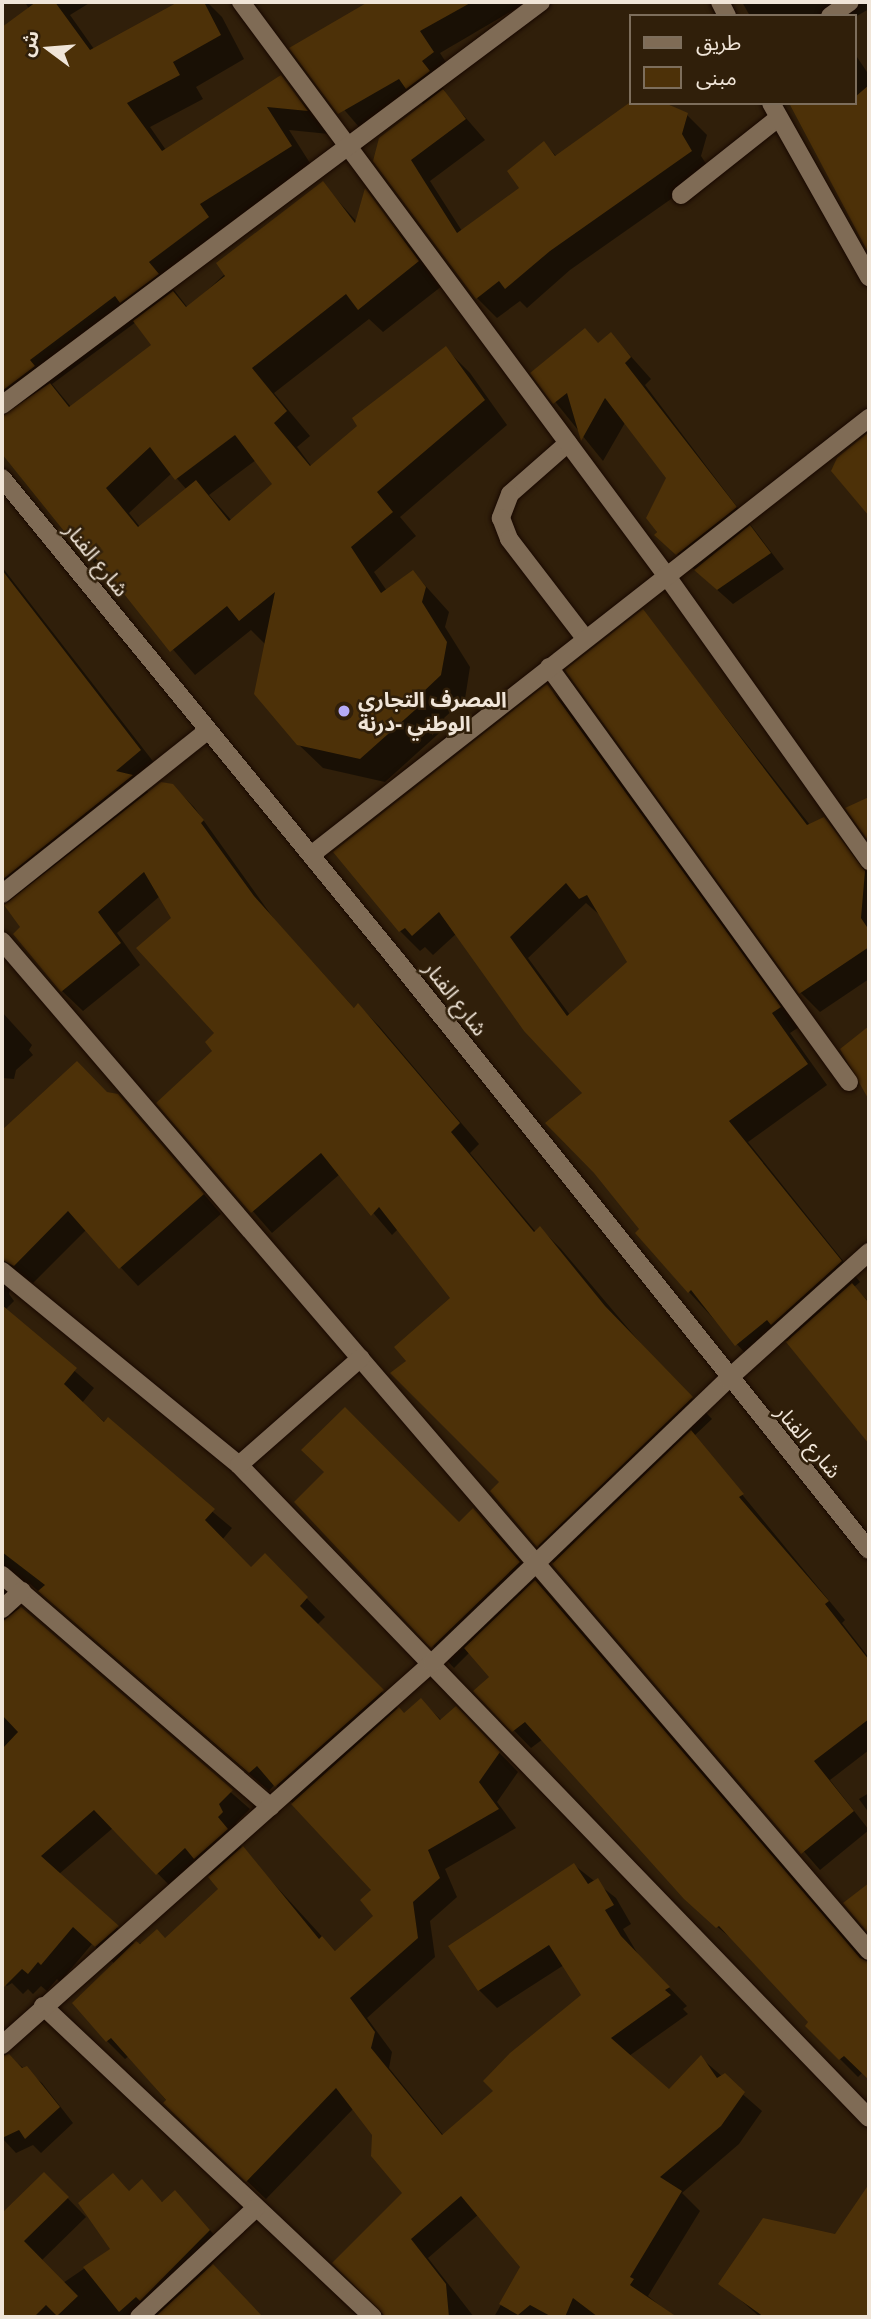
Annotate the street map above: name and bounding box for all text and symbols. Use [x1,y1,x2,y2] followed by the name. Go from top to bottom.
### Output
[14,14,84,84] north arrow
[630,14,857,105] legend
[13,27,45,59] text: ش
[696,28,741,56] text: طريق
[696,63,737,91] text: مبنى
[59,517,135,601] street label: شارع الفنار
[358,686,507,736] place label: المصرف التجاري الوطني -درنة
[336,703,352,719] marker: المصرف التجاري الوطني -درنة
[419,955,493,1041] street label: شارع الفنار
[771,1399,847,1483] street label: شارع الفنار

